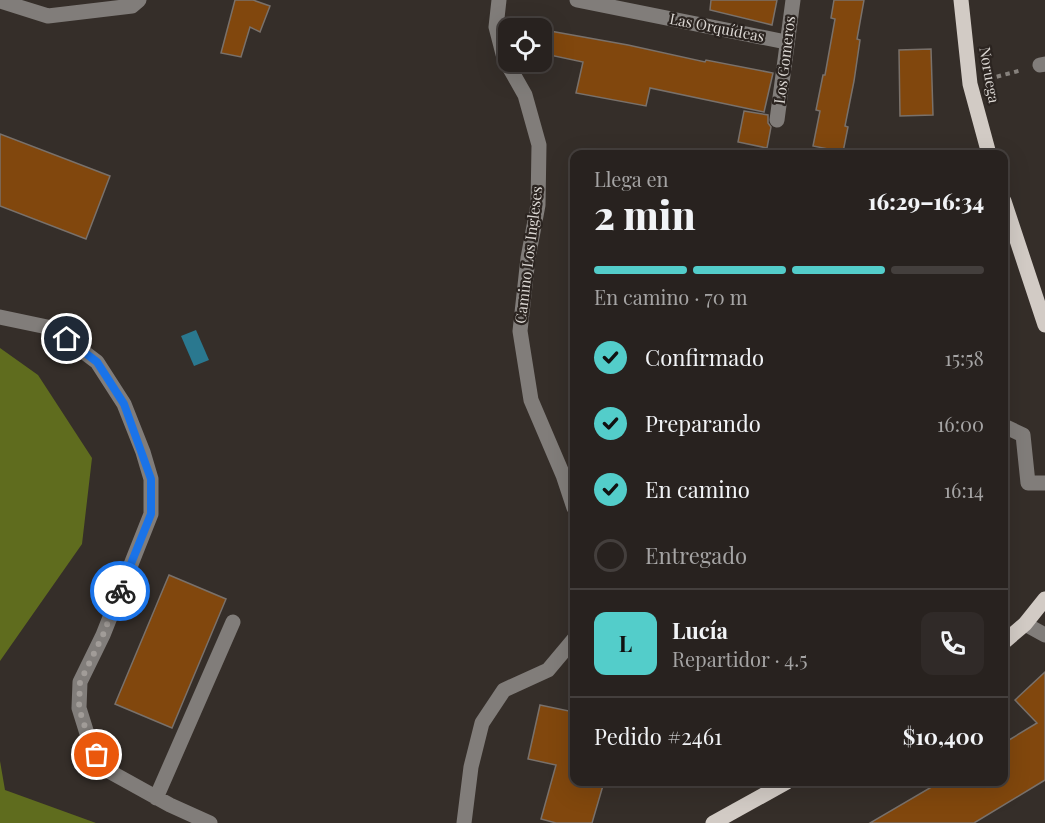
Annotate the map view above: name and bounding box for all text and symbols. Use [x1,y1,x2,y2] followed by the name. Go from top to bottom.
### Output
[668,8,766,46] street label: Las Orquídeas
[769,15,799,105] street label: Los Gomeros
[498,18,552,72] map controls
[498,18,552,72] button: locate
[975,45,1005,105] street label: Noruega
[594,165,669,192] text: Llega en
[510,185,546,325] street label: Camino Los Ingleses
[868,186,984,216] text: 16:29–16:34
[594,188,696,240] text: 2 min
[594,283,747,310] text: En camino · 70 m
[41,313,92,364] pin
[50,322,83,355] icon: home
[594,341,627,374] icon: check
[645,342,764,372] text: Confirmado
[945,344,984,371] text: 15:58
[594,407,627,440] icon: check
[645,408,761,438] text: Preparando
[937,410,984,437] text: 16:00
[594,473,627,506] icon: check
[645,474,750,504] text: En camino
[944,476,984,503] text: 16:14
[645,540,747,570] text: Entregado
[90,561,150,621] courier
[104,575,137,608] icon: bike
[921,612,984,675] button: phone
[672,615,728,645] text: Lucía
[619,628,632,658] text: L
[672,645,808,672] text: Repartidor · 4.5
[594,721,722,751] text: Pedido #2461
[903,721,984,751] text: $10,400
[71,729,122,780] pin
[80,738,113,771] icon: bag

